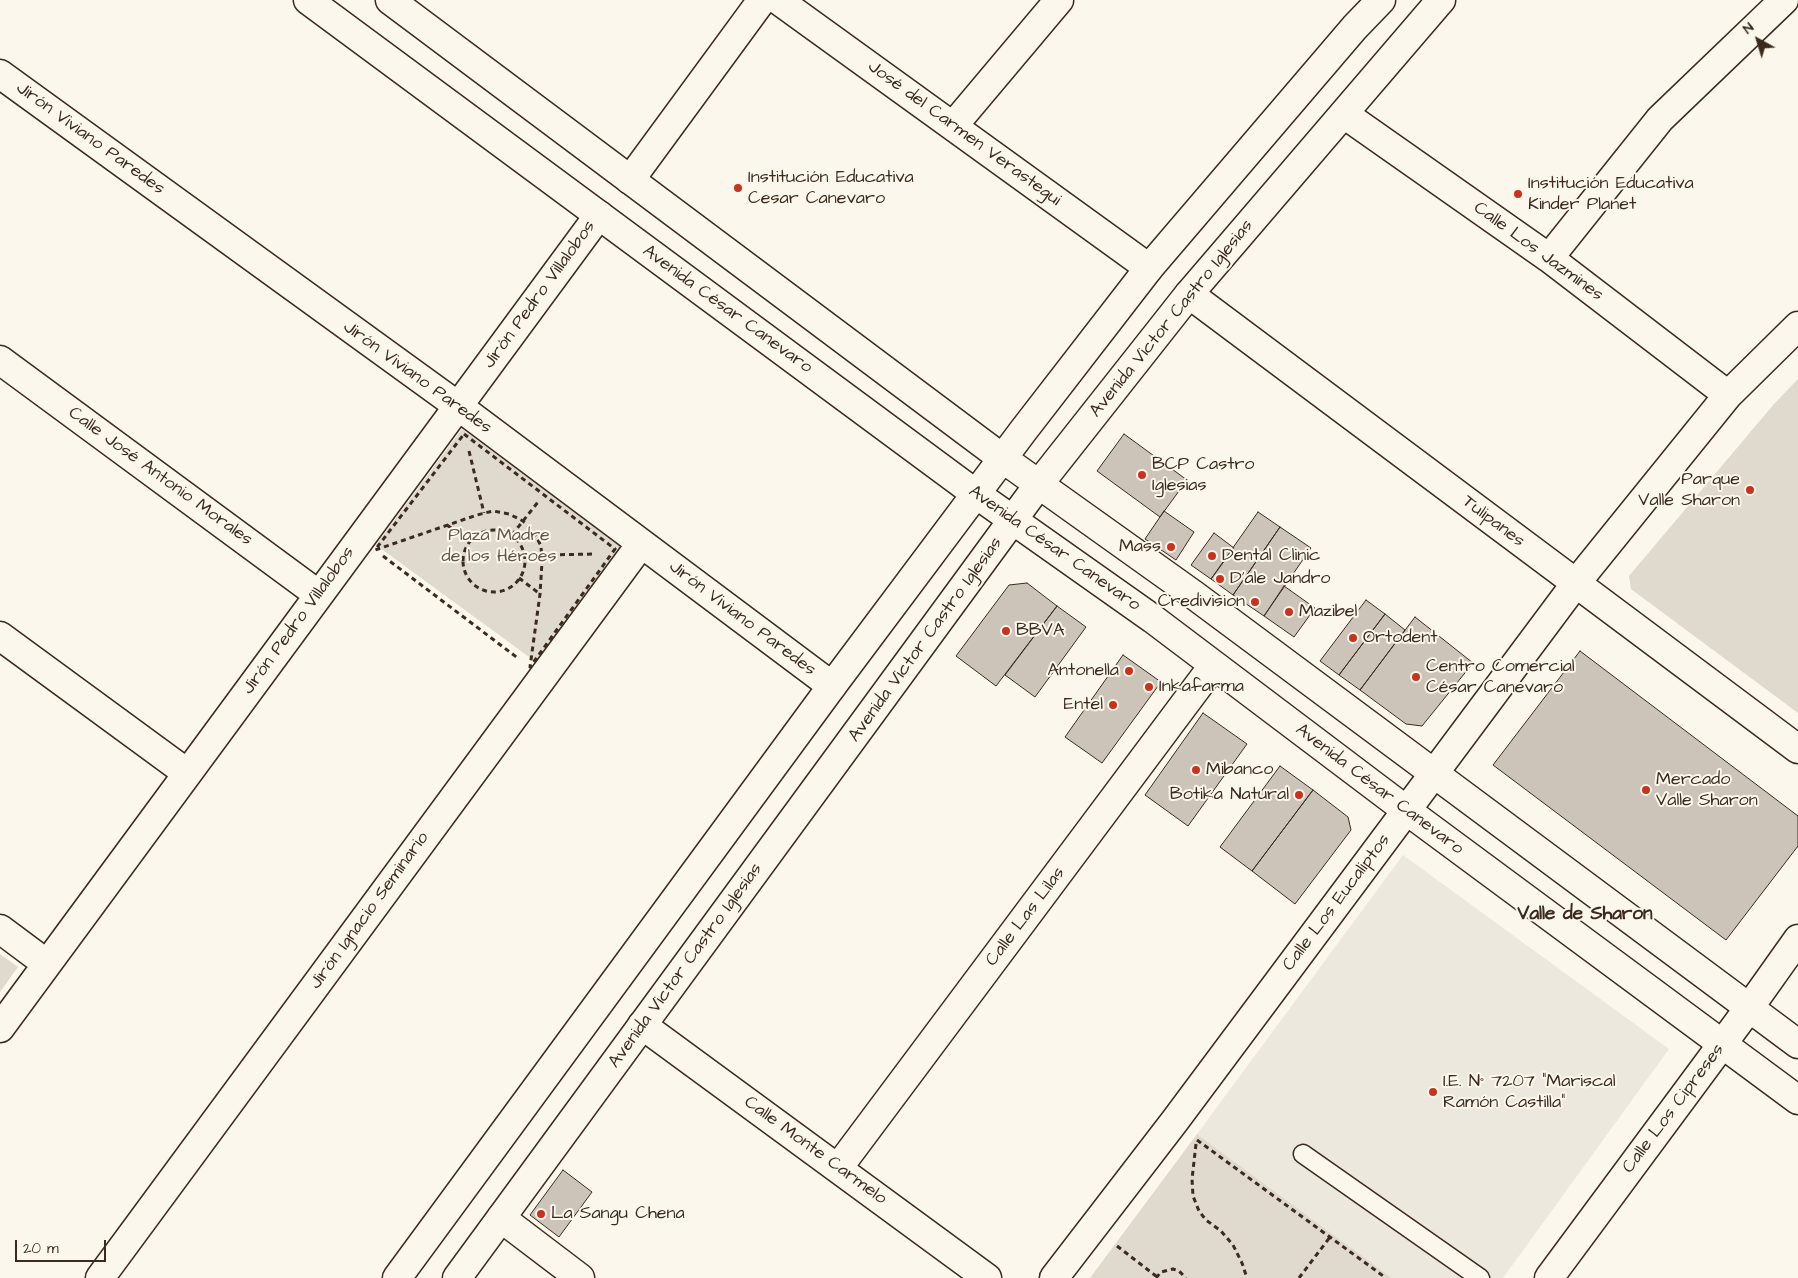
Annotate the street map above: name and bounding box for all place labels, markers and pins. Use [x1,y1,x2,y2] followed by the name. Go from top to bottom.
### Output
[748,167,914,210] place label: Institución Educativa Cesar Canevaro
[1528,173,1694,215] place label: Institución Educativa Kinder Planet
[732,182,744,194] marker: Institución Educativa Cesar Canevaro
[1512,188,1524,200] marker: Institución Educativa Kinder Planet
[1152,454,1254,496] place label: BCP Castro Iglesias
[1136,469,1148,481] marker: BCP Castro Iglesias
[1638,469,1740,512] place label: Parque Valle Sharon
[1744,484,1756,496] marker: Parque Valle Sharon
[1119,536,1161,558] place label: Mass
[1165,541,1177,553] marker: Mass
[1222,545,1320,567] place label: Dental Clinic
[1206,550,1218,562] marker: Dental Clinic
[1230,568,1330,590] place label: D'ale Jandro
[1214,573,1226,585] marker: D'ale Jandro
[1158,591,1245,613] place label: Credivision
[1249,596,1261,608] marker: Credivision
[1299,601,1357,623] place label: Mazibel
[1283,606,1295,618] marker: Mazibel
[1016,620,1064,642] place label: BBVA
[1000,625,1012,637] marker: BBVA
[1363,627,1438,649] place label: Ortodent
[1347,632,1359,644] marker: Ortodent
[1426,656,1575,699] place label: Centro Comercial César Canevaro
[1048,660,1119,682] place label: Antonella
[1123,665,1135,677] marker: Antonella
[1410,671,1422,683] marker: Centro Comercial César Canevaro
[1159,676,1244,698] place label: Inkafarma
[1143,681,1155,693] marker: Inkafarma
[1064,694,1103,716] place label: Entel
[1107,699,1119,711] marker: Entel
[1206,759,1273,781] place label: Mibanco
[1190,764,1202,776] marker: Mibanco
[1656,769,1758,812] place label: Mercado Valle Sharon
[1170,784,1289,806] place label: Botika Natural
[1640,784,1652,796] marker: Mercado Valle Sharon
[1293,789,1305,801] marker: Botika Natural
[1443,1071,1615,1114] place label: I.E. N° 7207 "Mariscal Ramón Castilla"
[1427,1086,1439,1098] marker: I.E. N° 7207 "Mariscal Ramón Castilla"
[551,1203,685,1225] place label: La Sangu Chena
[535,1208,547,1220] marker: La Sangu Chena

